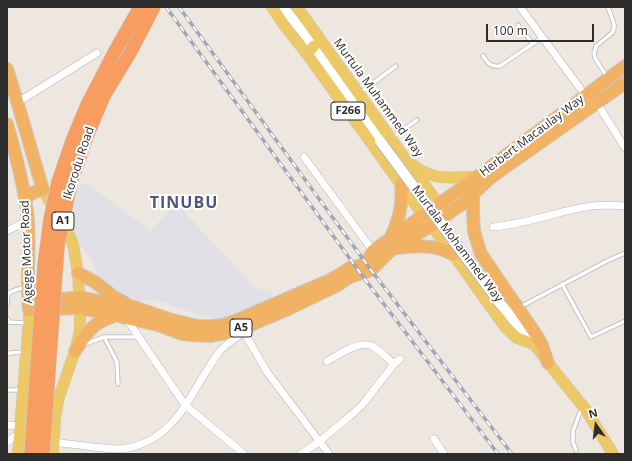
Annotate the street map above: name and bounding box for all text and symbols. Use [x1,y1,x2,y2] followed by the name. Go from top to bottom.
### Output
[488,16,596,42] scale bar
[493,22,528,39] text: 100 m
[330,36,426,160] street label: Murtula Muhammed Way
[477,92,587,180] street label: Herbert Macaulay Way
[331,102,365,120] road number: F266
[60,125,98,201] street label: Ikorodu Road
[409,183,505,305] street label: Murtala Mohammed Way
[150,193,218,213] district label: TINUBU
[18,200,36,304] street label: Agege Motor Road
[52,212,74,230] road number: A1
[230,319,252,337] road number: A5
[576,405,616,445] north arrow
[587,405,599,421] text: N

